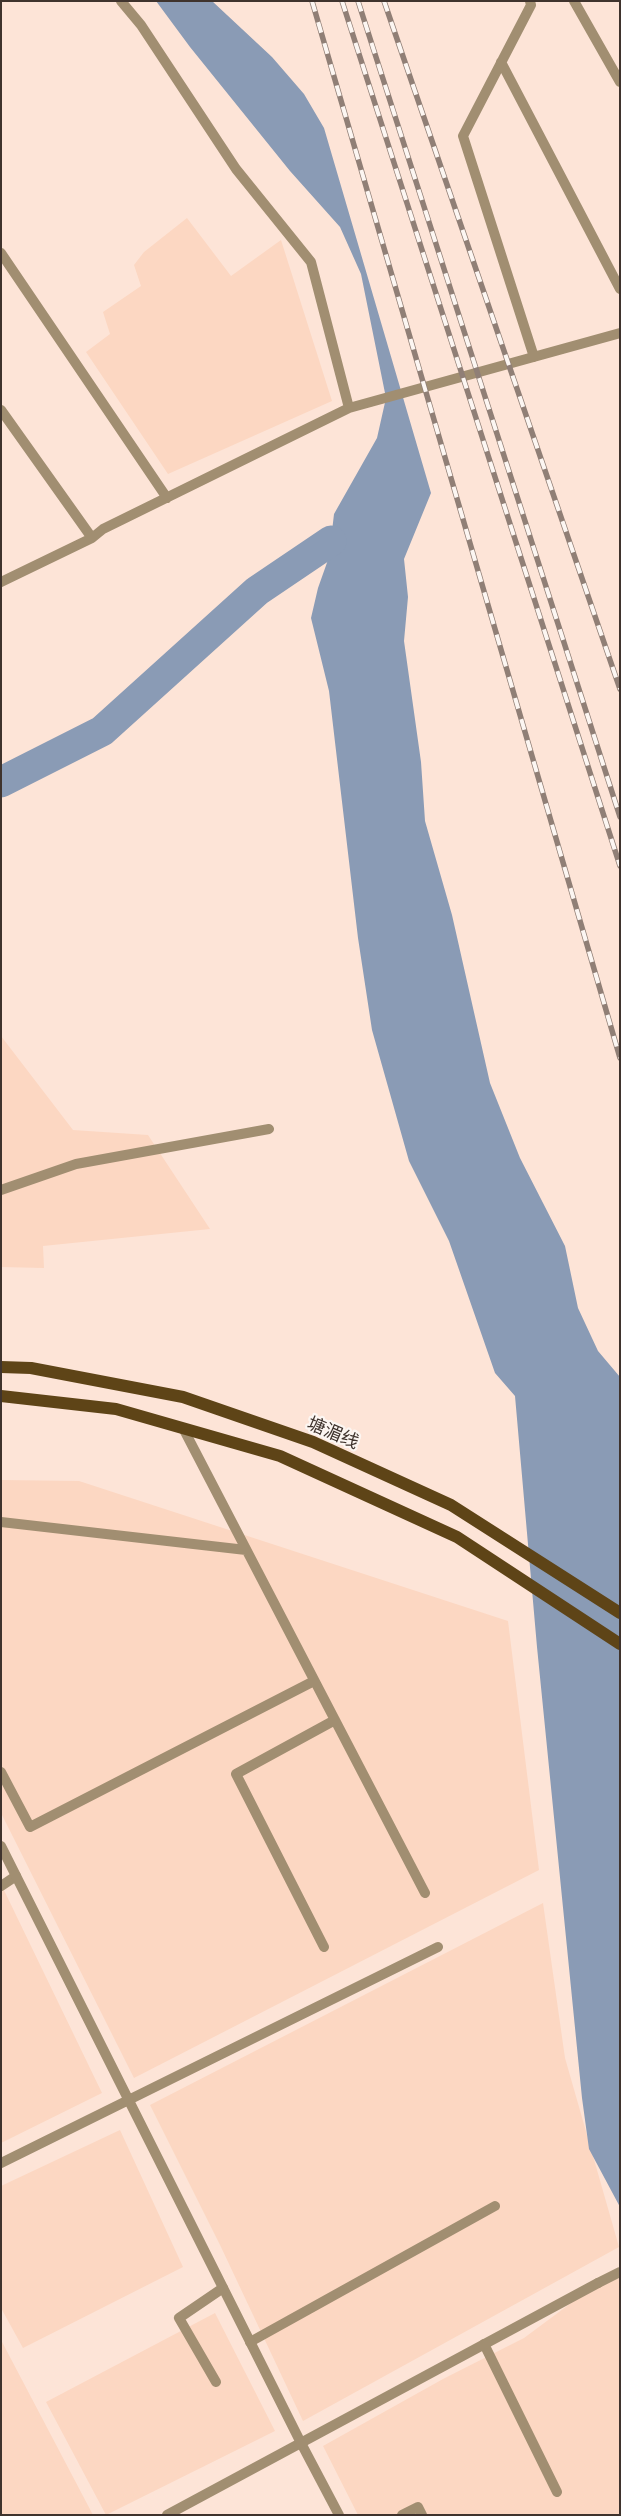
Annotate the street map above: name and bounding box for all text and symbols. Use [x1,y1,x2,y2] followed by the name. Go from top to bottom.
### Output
[304,1413,362,1453] street label: 塘湄线

